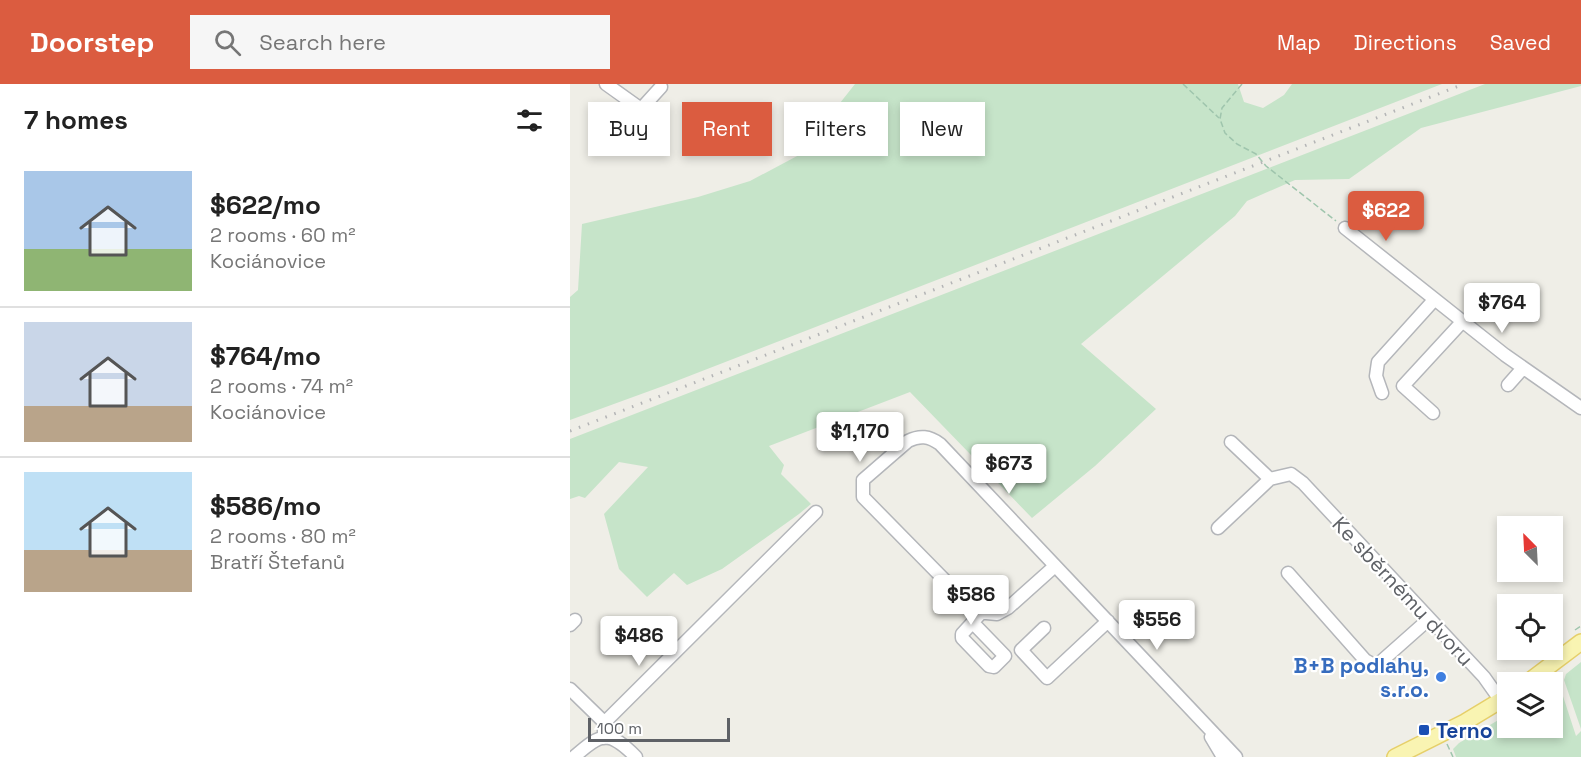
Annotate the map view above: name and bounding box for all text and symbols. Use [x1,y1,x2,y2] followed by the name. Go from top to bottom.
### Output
[190,15,610,69] search box
[30,24,154,60] text: Doorstep
[211,26,244,59] icon: search
[259,28,386,56] text: Search here
[1277,29,1321,56] text: Map
[1354,29,1457,56] text: Directions
[1490,29,1551,56] text: Saved
[588,102,670,156] chip: Buy
[682,102,772,156] chip: Rent
[784,102,888,156] chip: Filters
[900,102,985,156] chip: New
[24,103,128,137] text: 7 homes
[513,104,546,137] icon: filters
[210,188,321,222] text: $622/mo
[1350,191,1422,242] pin: $622
[72,195,144,267] icon: home
[1362,197,1410,223] text: $622
[210,222,356,248] text: 2 rooms · 60 m²
[210,248,326,274] text: Kociánovice
[1466,283,1538,334] pin: $764
[1478,289,1526,315] text: $764
[210,339,321,373] text: $764/mo
[72,346,144,418] icon: home
[210,373,353,399] text: 2 rooms · 74 m²
[210,399,326,425] text: Kociánovice
[811,412,909,463] pin: $1,170
[831,418,890,444] text: $1,170
[973,444,1045,495] pin: $673
[985,450,1033,476] text: $673
[210,489,321,523] text: $586/mo
[72,496,144,568] icon: home
[1327,511,1479,671] street label: Ke sběrnému dvoru
[1497,516,1563,582] north arrow
[1497,516,1563,738] map controls
[210,523,356,549] text: 2 rooms · 80 m²
[210,549,345,575] text: Bratří Štefanů
[935,575,1007,626] pin: $586
[947,581,995,607] text: $586
[1497,594,1563,660] button: locate
[1121,600,1193,651] pin: $556
[1133,606,1181,632] text: $556
[603,616,675,667] pin: $486
[614,622,664,648] text: $486
[1294,652,1429,703] place label: B+B podlahy, s.r.o.
[1434,670,1448,684] marker: B+B podlahy, s.r.o.
[1497,672,1563,738] button: layers
[588,715,730,742] scale bar
[1436,717,1493,744] place label: Terno
[597,718,642,739] text: 100 m
[1417,723,1431,737] marker: Terno

